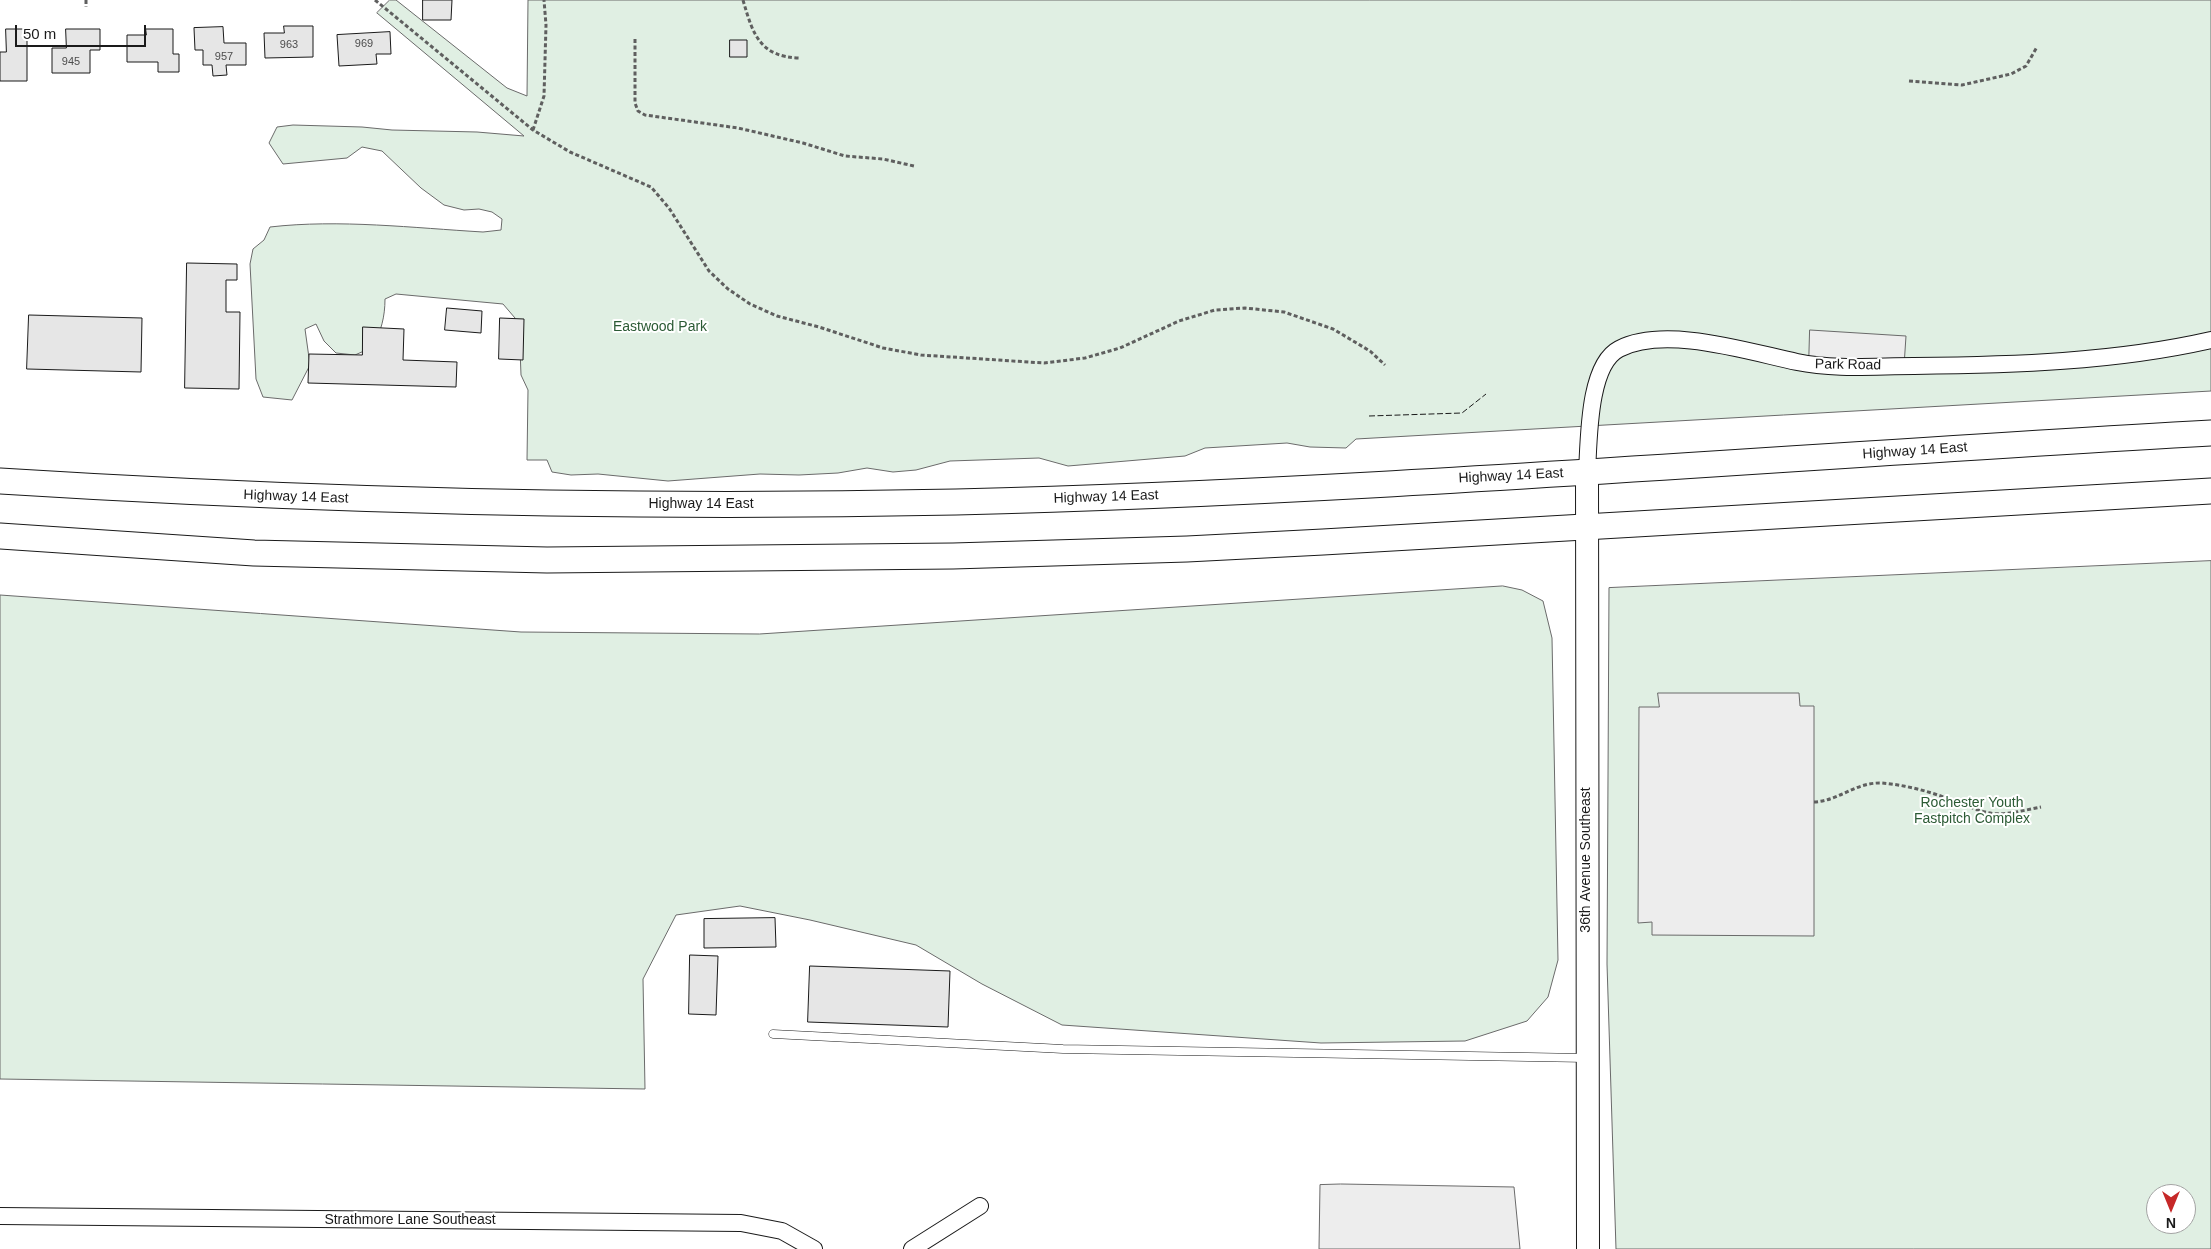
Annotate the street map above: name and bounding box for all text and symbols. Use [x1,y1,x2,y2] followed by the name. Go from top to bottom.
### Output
[18,15,149,47] scale bar
[23,25,56,42] text: 50 m
[355,37,373,51] house number: 969
[280,38,298,52] house number: 963
[215,50,233,64] house number: 957
[62,55,80,69] house number: 945
[613,319,707,335] park label: Eastwood Park
[1815,356,1881,374] street label: Park Road
[1862,439,1968,463] street label: Highway 14 East
[1458,465,1564,487] street label: Highway 14 East
[243,487,349,507] street label: Highway 14 East
[1053,487,1159,507] street label: Highway 14 East
[648,496,754,512] street label: Highway 14 East
[1578,787,1594,933] street label: 36th Avenue Southeast
[1914,795,2030,828] park label: Rochester Youth Fastpitch Complex
[2146,1184,2196,1234] north arrow
[324,1212,496,1228] street label: Strathmore Lane Southeast
[2166,1215,2176,1231] text: N

